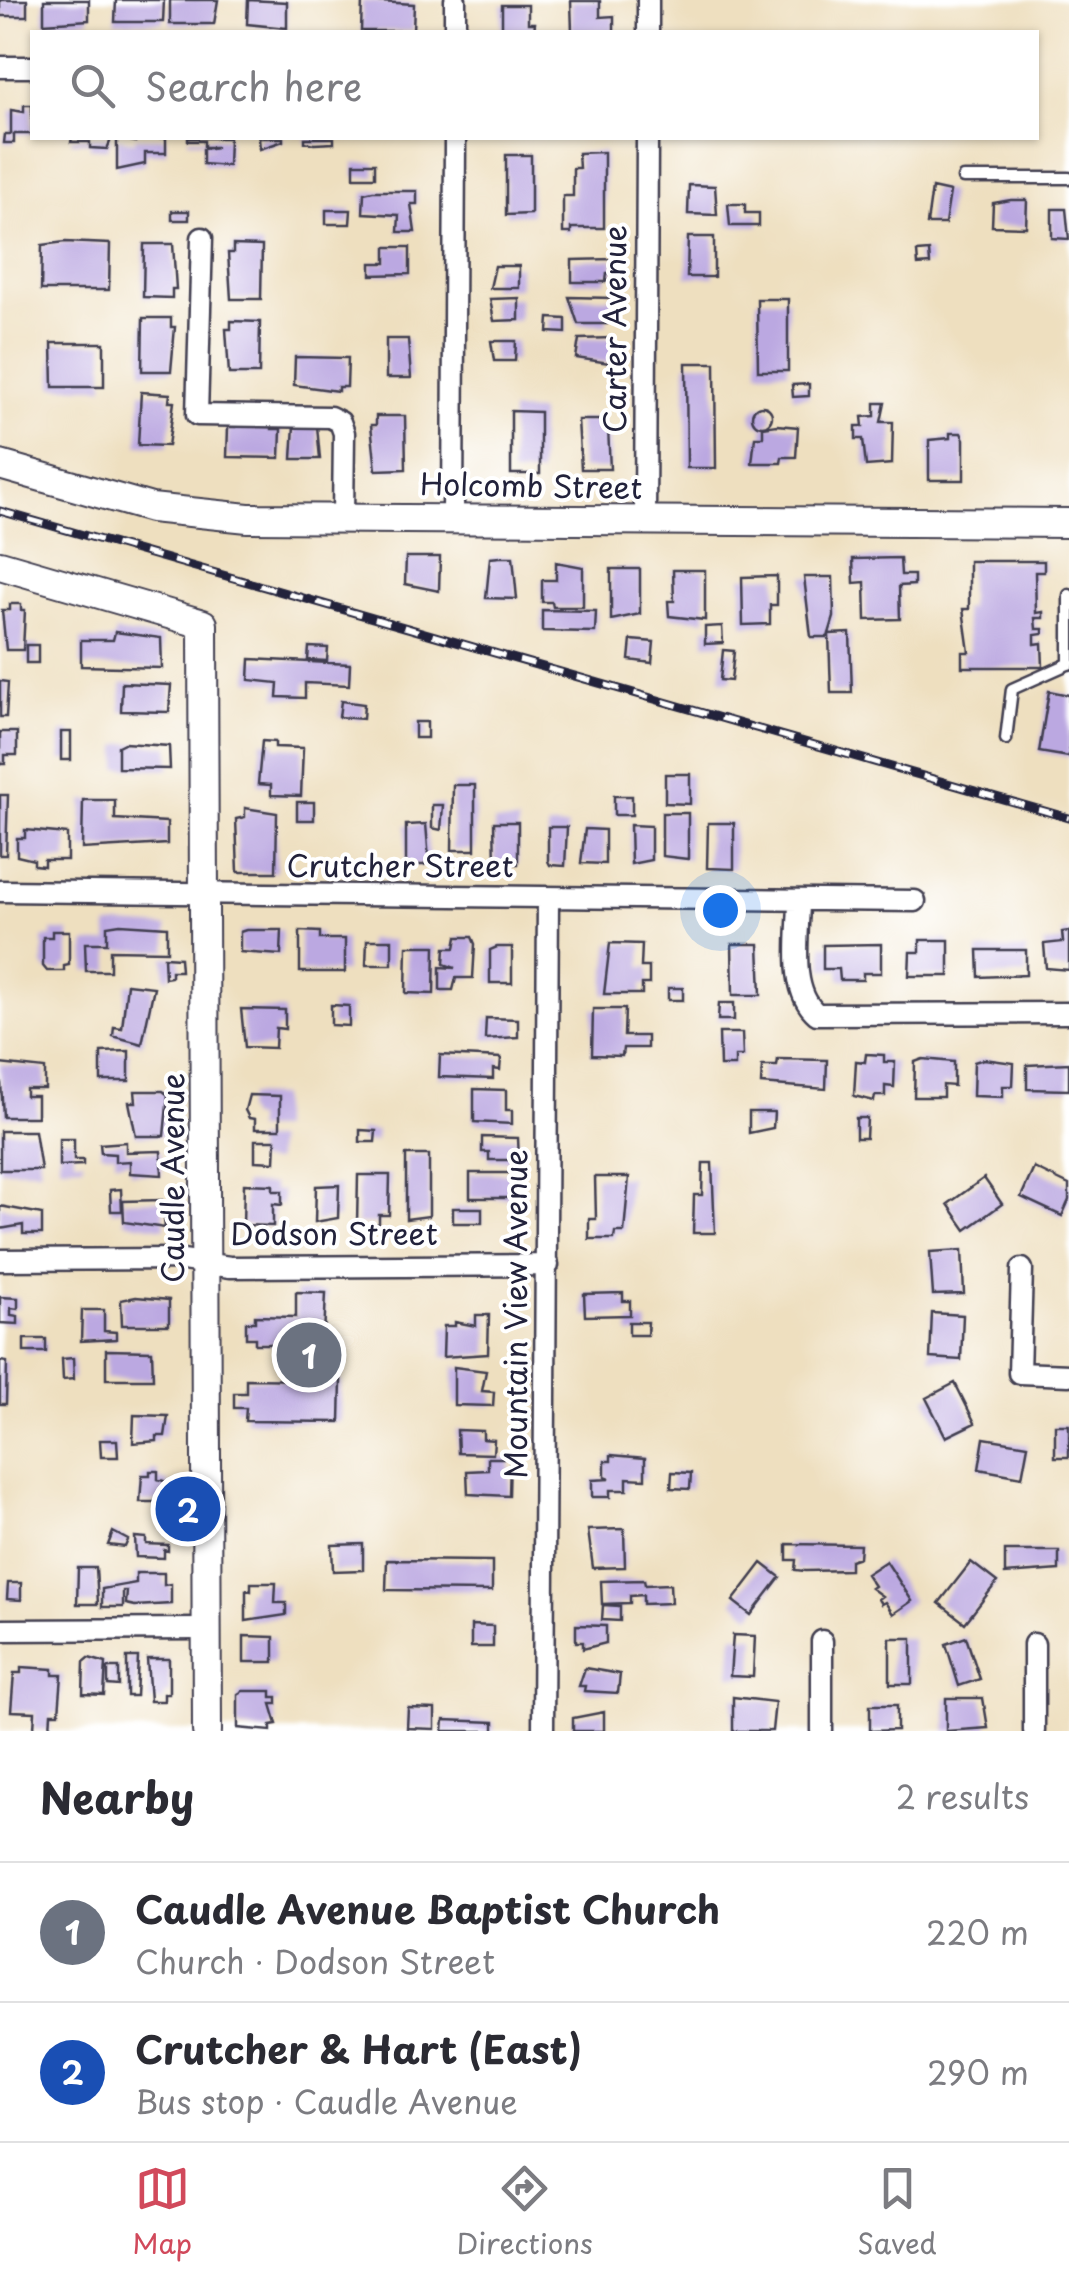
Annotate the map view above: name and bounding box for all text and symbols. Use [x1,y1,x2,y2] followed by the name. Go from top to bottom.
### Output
[30,30,1039,140] search box
[145,57,362,114] text: Search here
[65,58,120,113] icon: search
[591,225,636,433] street label: Carter Avenue
[419,460,643,509] street label: Holcomb Street
[286,842,514,887] street label: Crutcher Street
[695,885,746,936] your location
[149,1073,194,1283] street label: Caudle Avenue
[492,1149,537,1479] street label: Mountain View Avenue
[230,1210,438,1255] street label: Dodson Street
[276,1318,342,1392] pin: 1
[156,1472,220,1546] pin: 2
[40,1765,194,1828] text: Nearby
[896,1772,1029,1820] text: 2 results
[135,1880,720,1937] text: Caudle Avenue Baptist Church
[65,1908,80,1956] text: 1
[926,1908,1029,1956] text: 220 m
[135,1937,495,1985] text: Church · Dodson Street
[135,2020,582,2077] text: Crutcher & Hart (East)
[61,2048,84,2096] text: 2
[927,2048,1029,2096] text: 290 m
[135,2077,518,2125] text: Bus stop · Caudle Avenue
[132,2161,192,2264] tab: Map
[457,2161,593,2264] tab: Directions
[857,2161,937,2264] tab: Saved

